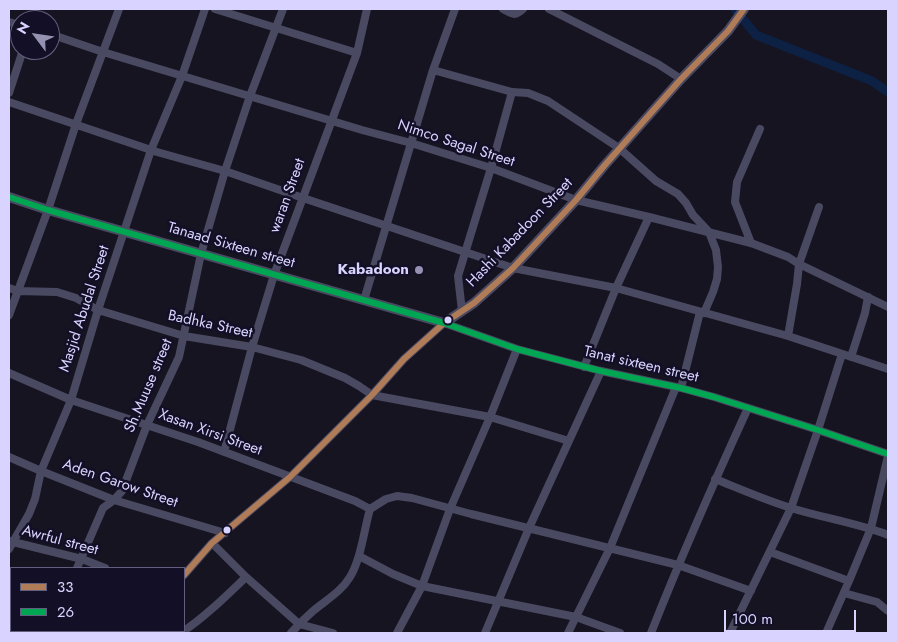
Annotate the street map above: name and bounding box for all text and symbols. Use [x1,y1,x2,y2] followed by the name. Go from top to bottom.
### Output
[10,10,60,60] north arrow
[12,18,34,38] text: N
[395,117,517,171] street label: Nimco Sagal Street
[266,156,310,236] street label: waran Street
[463,175,577,291] street label: Hashi Kabadoon Street
[165,219,297,273] street label: Tanaad Sixteen street
[56,243,114,375] street label: Masjid Abudal Street
[338,261,409,279] place label: Kabadoon
[413,264,425,276] marker: Kabadoon
[166,307,254,343] street label: Badhka Street
[443,315,453,325] unlabelled marker
[121,336,177,436] street label: Sh.Muuse street
[582,343,700,387] street label: Tanat sixteen street
[156,406,264,460] street label: Xasan Xirsi Street
[60,456,180,512] street label: Aden Garow Street
[20,522,100,560] street label: Awrful street
[222,525,232,535] unlabelled marker
[10,567,185,632] legend
[57,576,73,598] text: 33
[727,600,860,632] scale bar
[57,601,74,623] text: 26
[732,608,773,630] text: 100 m

